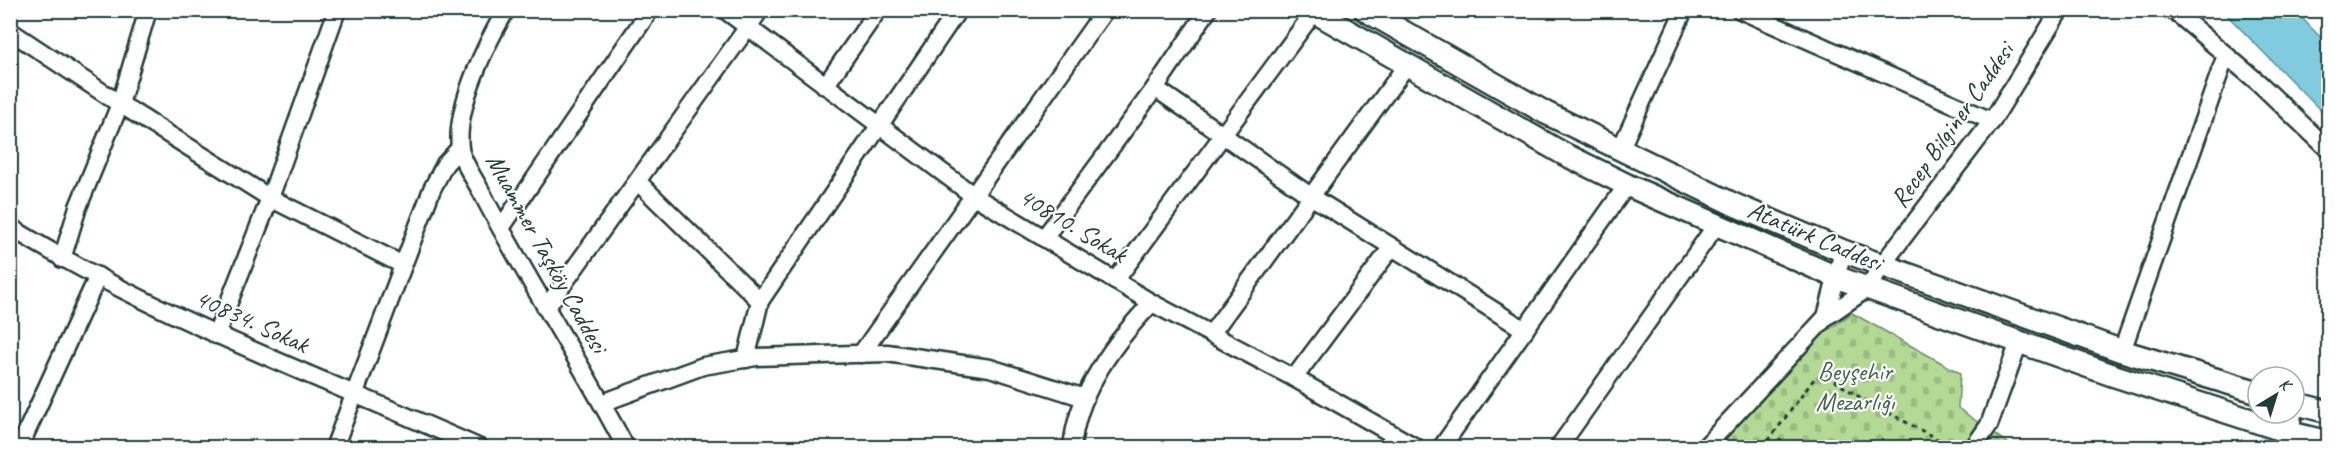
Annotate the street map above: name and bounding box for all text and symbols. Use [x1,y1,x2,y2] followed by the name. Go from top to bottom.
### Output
[1883,33,2023,214] street label: Recep Bilginer Caddesi
[479,148,617,361] street label: Muammer Taşköy Caddesi
[1013,180,1135,271] street label: 40810. Sokak
[1743,193,1890,280] street label: Atatürk Caddesi
[190,281,315,361] street label: 40834. Sokak
[1816,355,1895,418] park label: Beyşehir Mezarlığı
[2246,365,2306,425] north arrow
[2275,374,2297,397] text: K

